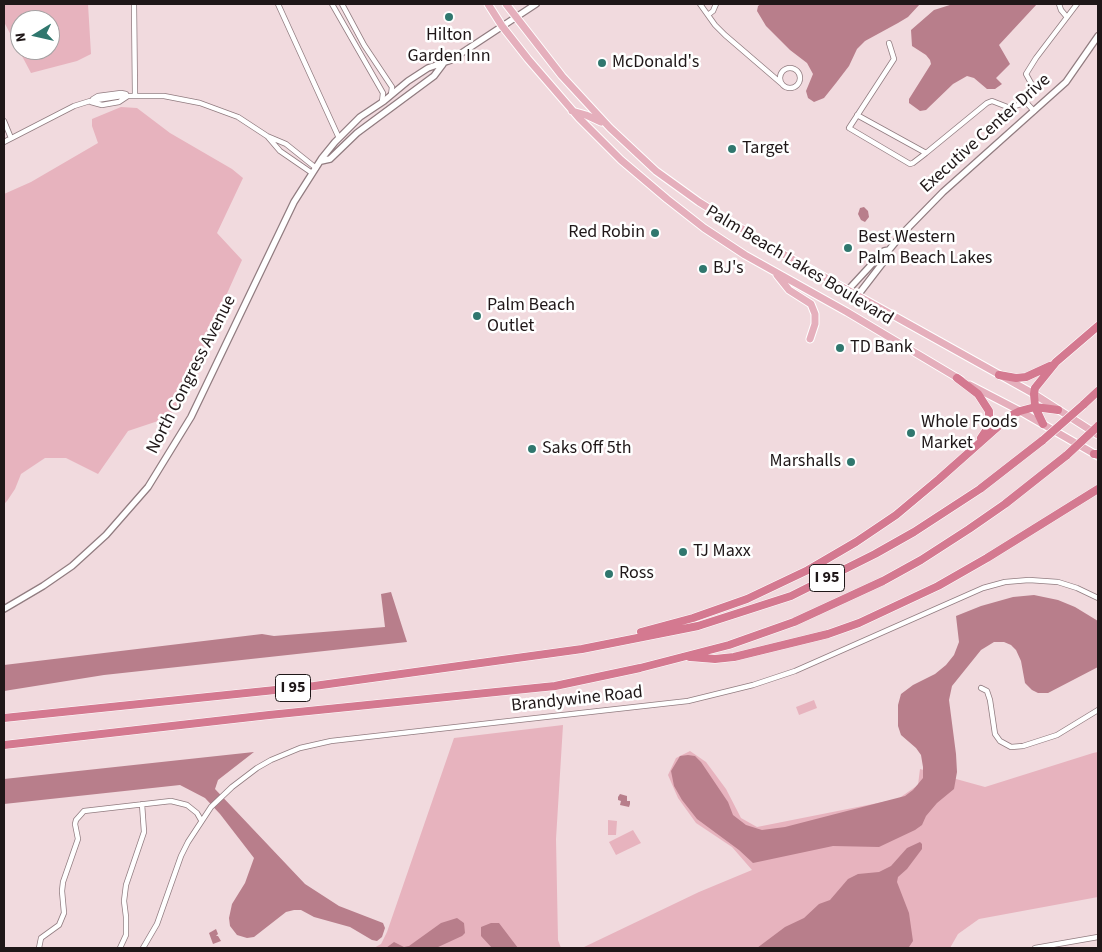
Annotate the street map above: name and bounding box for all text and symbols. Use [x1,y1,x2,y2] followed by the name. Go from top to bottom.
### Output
[10,10,60,60] north arrow
[443,11,455,23] marker: Hilton Garden Inn
[407,25,491,68] place label: Hilton Garden Inn
[11,31,32,43] text: N
[612,52,699,74] place label: McDonald's
[596,57,608,69] marker: McDonald's
[916,70,1056,198] street label: Executive Center Drive
[742,138,789,160] place label: Target
[726,143,738,155] marker: Target
[701,201,897,331] street label: Palm Beach Lakes Boulevard
[568,222,645,244] place label: Red Robin
[649,227,661,239] marker: Red Robin
[858,227,992,270] place label: Best Western Palm Beach Lakes
[842,242,854,254] marker: Best Western Palm Beach Lakes
[713,258,744,280] place label: BJ's
[697,263,709,275] marker: BJ's
[143,292,241,458] street label: North Congress Avenue
[487,295,575,338] place label: Palm Beach Outlet
[471,310,483,322] marker: Palm Beach Outlet
[850,337,913,359] place label: TD Bank
[834,342,846,354] marker: TD Bank
[921,412,1018,454] place label: Whole Foods Market
[905,427,917,439] marker: Whole Foods Market
[542,438,631,460] place label: Saks Off 5th
[526,443,538,455] marker: Saks Off 5th
[770,451,841,473] place label: Marshalls
[845,456,857,468] marker: Marshalls
[693,541,751,563] place label: TJ Maxx
[677,546,689,558] marker: TJ Maxx
[619,563,654,585] place label: Ross
[810,564,844,592] road number: I 95
[603,568,615,580] marker: Ross
[276,674,310,701] road number: I 95
[510,682,644,718] street label: Brandywine Road

